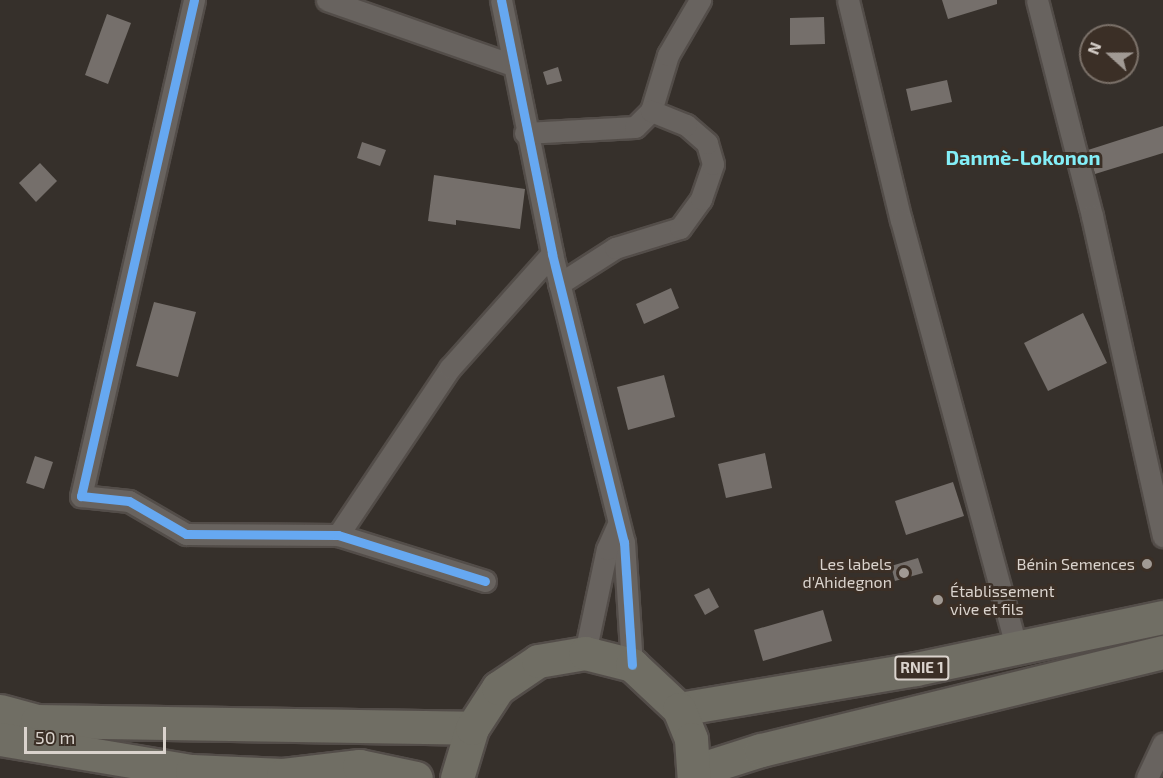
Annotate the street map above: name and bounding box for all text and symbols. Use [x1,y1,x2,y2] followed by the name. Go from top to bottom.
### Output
[1079,24,1139,84] north arrow
[1083,39,1105,57] text: N
[945,145,1101,169] district label: Danmè-Lokonon
[802,554,892,592] place label: Les labels d'Ahidegnon
[1016,554,1135,574] place label: Bénin Semences
[1140,557,1154,571] marker: Bénin Semences
[897,566,911,580] marker: Les labels d'Ahidegnon
[950,581,1055,619] place label: Établissement vive et fils
[931,593,945,607] marker: Établissement vive et fils
[894,656,950,680] road number: RNIE 1
[27,715,170,753] scale bar
[35,726,75,748] text: 50 m

